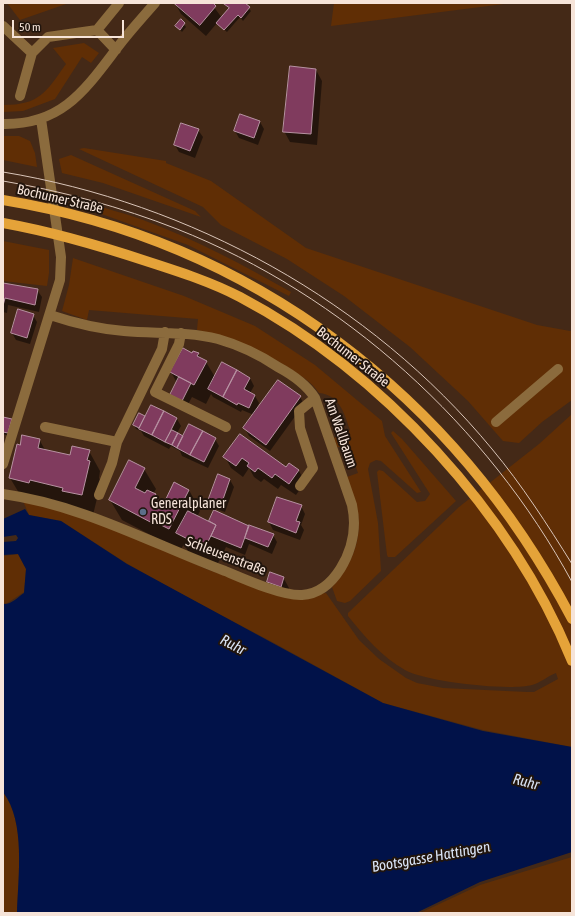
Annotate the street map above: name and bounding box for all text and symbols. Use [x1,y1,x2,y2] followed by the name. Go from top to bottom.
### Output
[14,12,126,38] scale bar
[19,20,41,34] text: 50 m
[15,181,105,217] street label: Bochumer Straße
[313,323,393,391] street label: Bochumer Straße
[321,396,361,470] street label: Am Wallbaum
[151,496,226,528] place label: Generalplaner RDS
[138,507,148,517] marker: Generalplaner RDS
[183,533,269,579] street label: Schleusenstraße
[217,631,249,659] water label: Ruhr
[511,770,541,794] water label: Ruhr
[370,838,492,876] water label: Bootsgasse Hattingen

